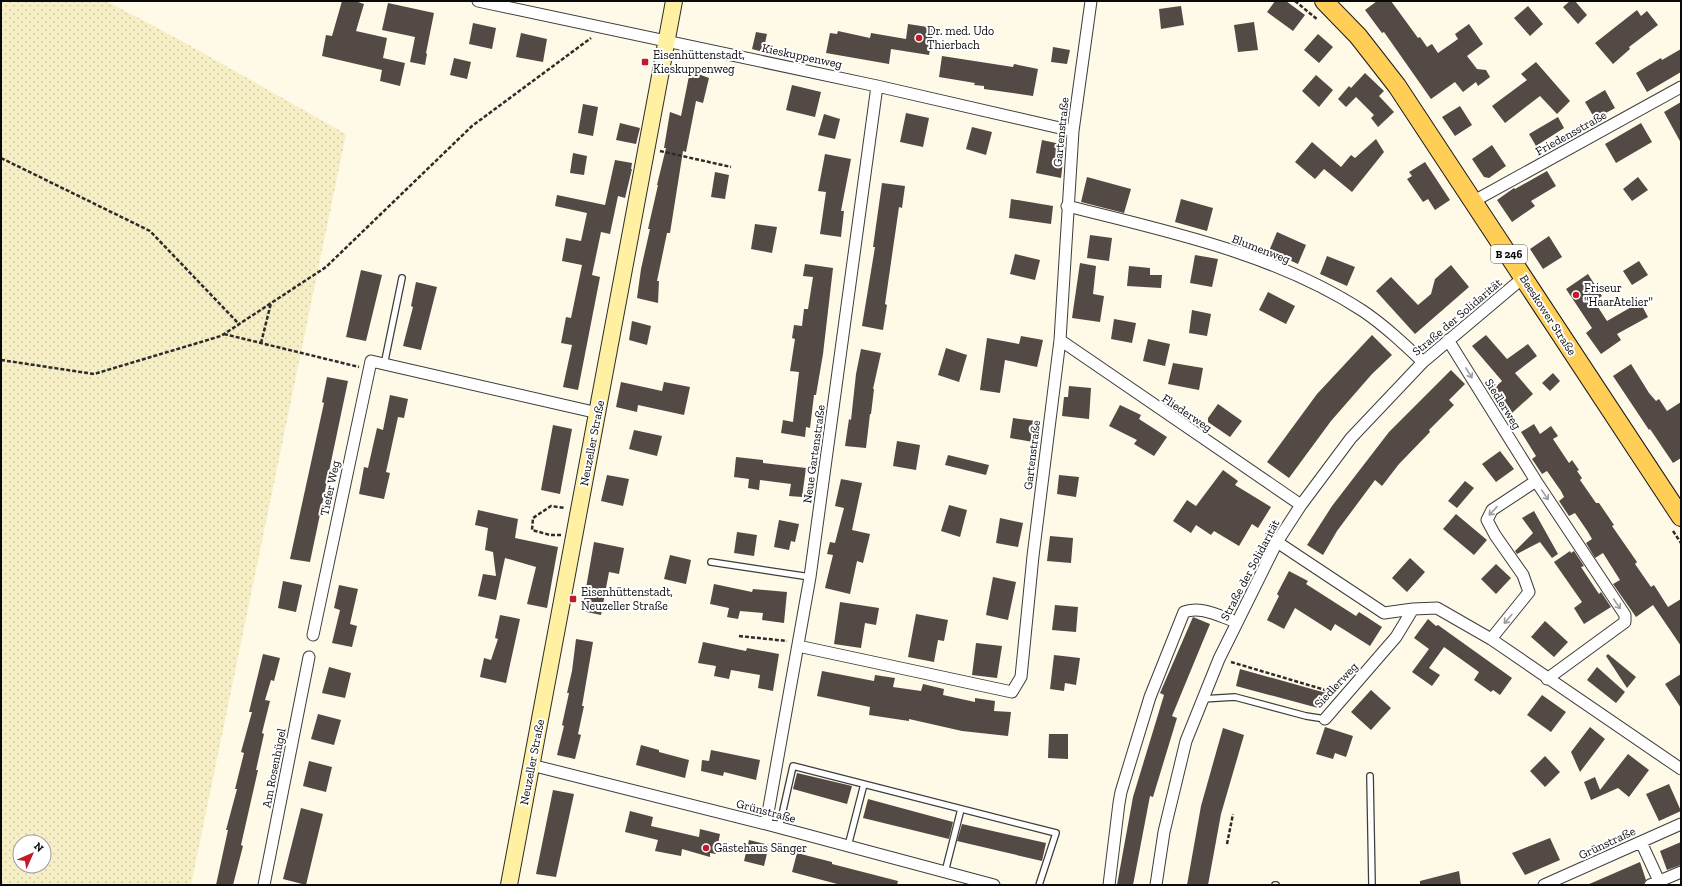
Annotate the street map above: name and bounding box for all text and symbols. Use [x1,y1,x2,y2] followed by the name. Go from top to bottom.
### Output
[927,24,994,52] place label: Dr. med. Udo Thierbach
[914,33,924,43] marker: Dr. med. Udo Thierbach
[761,41,844,71] street label: Kieskuppenweg
[653,48,745,76] place label: Eisenhüttenstadt, Kieskuppenweg
[640,57,650,67] marker: Eisenhüttenstadt, Kieskuppenweg
[1050,96,1072,168] street label: Gartenstraße
[1533,108,1609,158] street label: Friedensstraße
[1230,232,1292,267] street label: Blumenweg
[1491,245,1527,263] road number: B 246
[1517,272,1579,358] street label: Beeskower Straße
[1410,275,1505,358] street label: Straße der Solidarität
[1584,281,1653,309] place label: Friseur "HaarAtelier"
[1571,290,1581,300] marker: Friseur "HaarAtelier"
[1465,367,1473,378] one-way arrow
[1482,376,1524,432] street label: Siedlerweg
[1159,391,1215,435] street label: Fliederweg
[577,399,607,487] street label: Neuzeller Straße
[800,403,828,504] street label: Neue Gartenstraße
[1021,419,1043,491] street label: Gartenstraße
[317,459,343,517] street label: Tiefer Weg
[1542,489,1550,501] one-way arrow
[1488,506,1498,516] one-way arrow
[1217,517,1283,623] street label: Straße der Solidarität
[581,585,673,613] place label: Eisenhüttenstadt, Neuzeller Straße
[568,594,578,604] marker: Eisenhüttenstadt, Neuzeller Straße
[1613,598,1621,609] one-way arrow
[1503,614,1512,625] one-way arrow
[1311,659,1361,711] street label: Siedlerweg
[517,718,547,806] street label: Neuzeller Straße
[259,727,289,809] street label: Am Rosenhügel
[735,796,798,826] street label: Grünstraße
[1576,824,1638,862] street label: Grünstraße
[12,834,52,874] north arrow
[31,840,47,855] text: N
[714,841,807,855] place label: Gästehaus Sänger
[701,843,711,853] marker: Gästehaus Sänger

